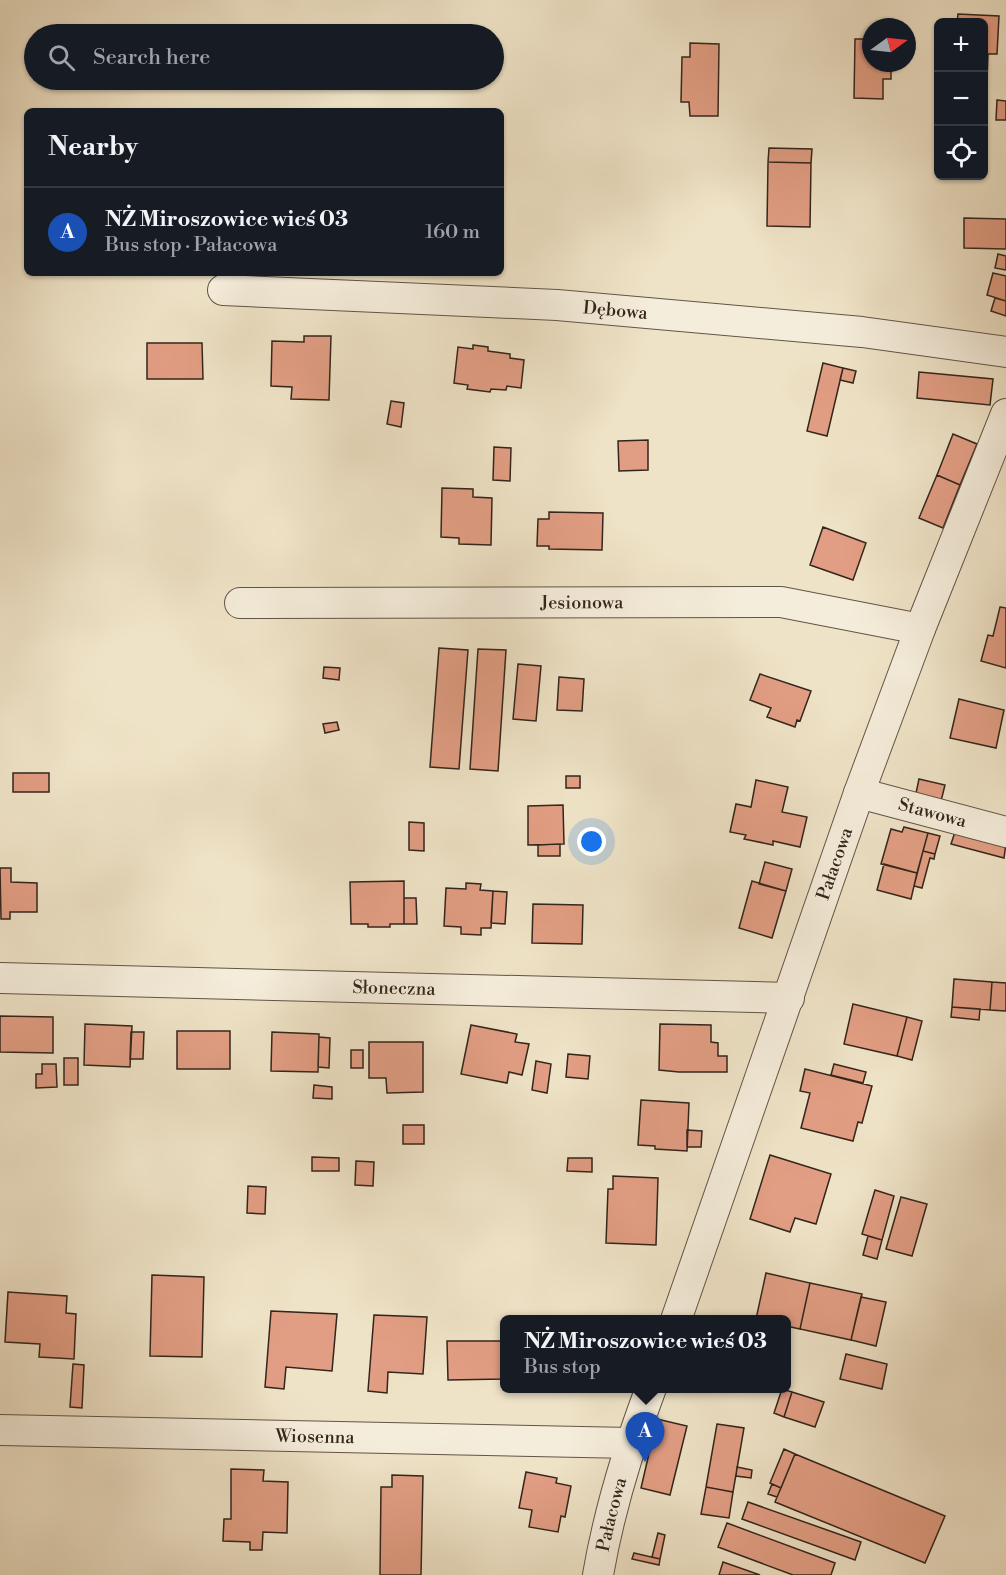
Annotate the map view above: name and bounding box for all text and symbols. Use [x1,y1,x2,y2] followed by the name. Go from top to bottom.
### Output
[862,18,916,72] north arrow
[934,18,988,180] map controls
[934,18,988,72] button: +
[24,24,504,90] search box
[45,41,78,74] icon: search
[93,44,210,71] text: Search here
[934,72,988,126] button: −
[934,126,988,180] button: locate
[48,131,138,163] text: Nearby
[105,206,348,233] text: NŻ Miroszowice wieś 03
[60,220,75,245] text: A
[425,220,480,245] text: 160 m
[105,233,277,258] text: Bus stop · Pałacowa
[582,296,650,325] street label: Dębowa
[540,591,624,614] street label: Jesionowa
[896,792,970,833] street label: Stawowa
[811,823,858,903] street label: Pałacowa
[577,827,606,856] your location
[352,975,437,1001] street label: Słoneczna
[500,1315,791,1393] popup
[524,1328,767,1355] text: NŻ Miroszowice wieś 03
[524,1355,601,1380] text: Bus stop
[626,1412,664,1462] pin: A
[274,1424,356,1449] street label: Wiosenna
[591,1474,632,1554] street label: Pałacowa

